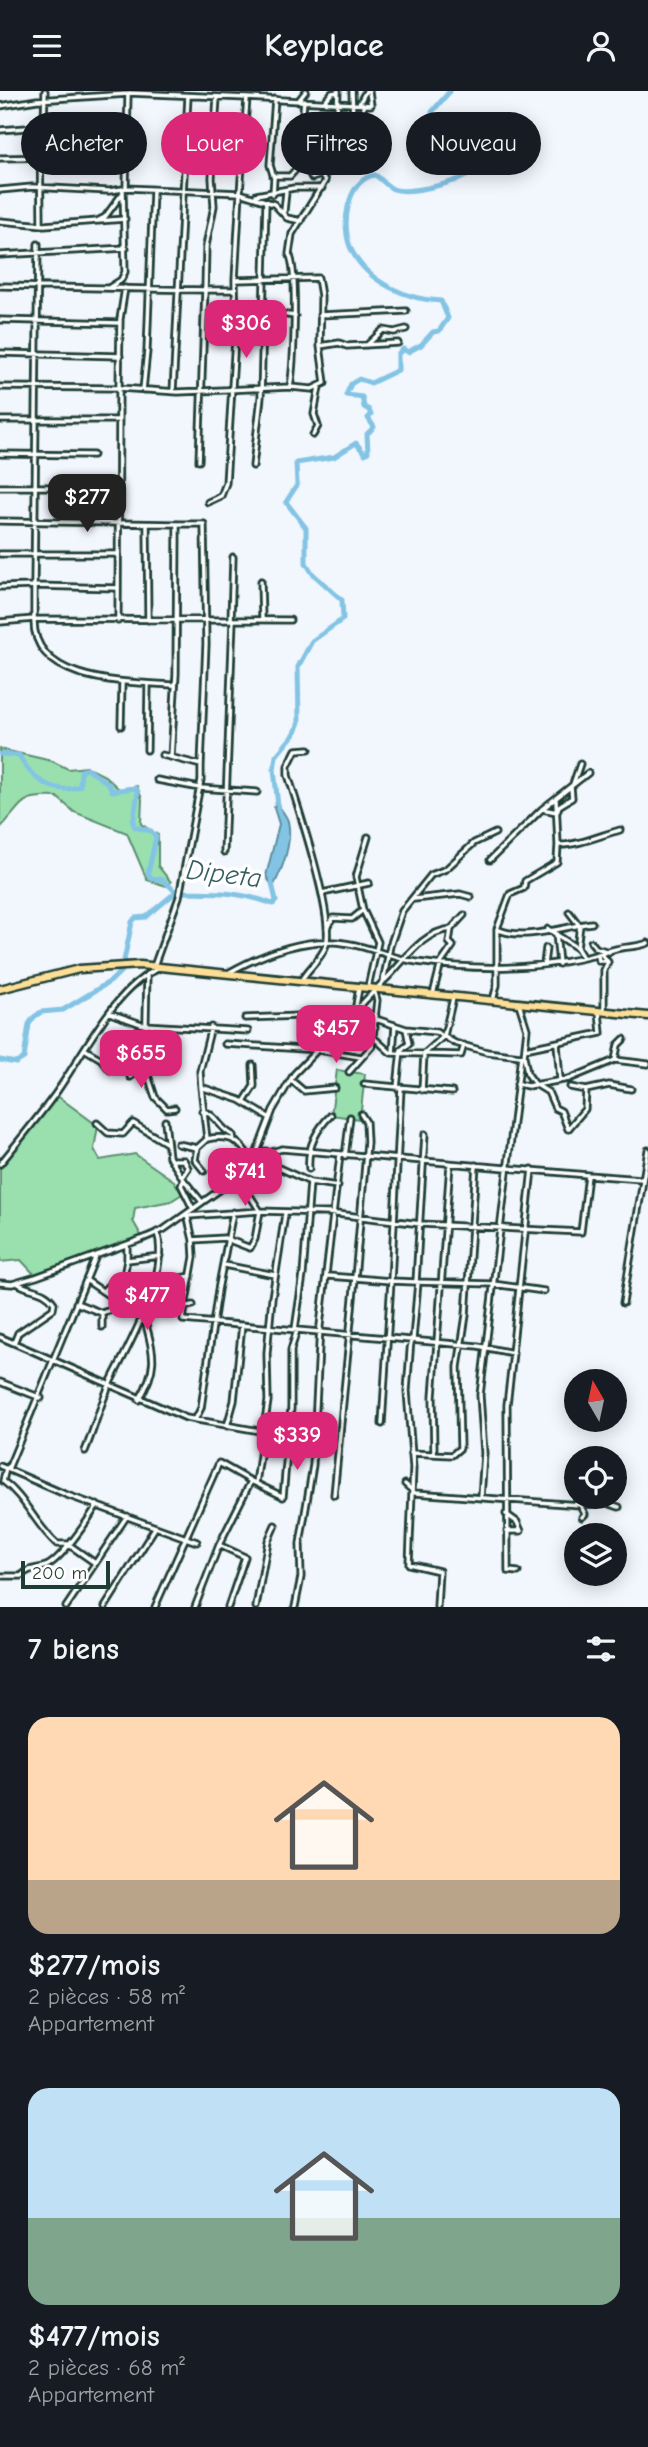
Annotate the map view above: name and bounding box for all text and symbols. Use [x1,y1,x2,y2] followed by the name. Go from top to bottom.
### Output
[28,27,66,65] icon: menu
[264,27,384,64] text: Keyplace
[582,27,620,65] icon: person
[21,112,147,175] chip: Acheter
[161,112,267,175] chip: Louer
[281,112,392,175] chip: Filtres
[406,112,541,175] chip: Nouveau
[205,301,287,360] pin: $306
[221,309,271,336] text: $306
[46,475,128,534] pin: $277
[64,483,110,510] text: $277
[184,854,264,894] water label: Dipeta
[295,1005,377,1065] pin: $457
[312,1014,360,1041] text: $457
[100,1031,182,1090] pin: $655
[116,1039,166,1066] text: $655
[204,1149,286,1208] pin: $741
[224,1157,266,1184] text: $741
[106,1273,188,1332] pin: $477
[124,1281,170,1308] text: $477
[564,1369,626,1431] north arrow
[564,1369,627,1586] map controls
[256,1413,338,1472] pin: $339
[273,1421,321,1448] text: $339
[564,1446,627,1509] button: locate
[564,1523,627,1586] button: layers
[21,1558,110,1590] scale bar
[32,1562,87,1584] text: 200 m
[582,1630,620,1668] icon: filters
[28,1632,119,1667] text: 7 biens
[261,1762,387,1888] icon: home
[28,1948,160,1983] text: $277/mois
[28,1983,185,2010] text: 2 pièces · 58 m²
[28,2010,154,2037] text: Appartement
[261,2133,387,2259] icon: home
[28,2319,160,2354] text: $477/mois
[28,2354,185,2381] text: 2 pièces · 68 m²
[28,2381,154,2408] text: Appartement

